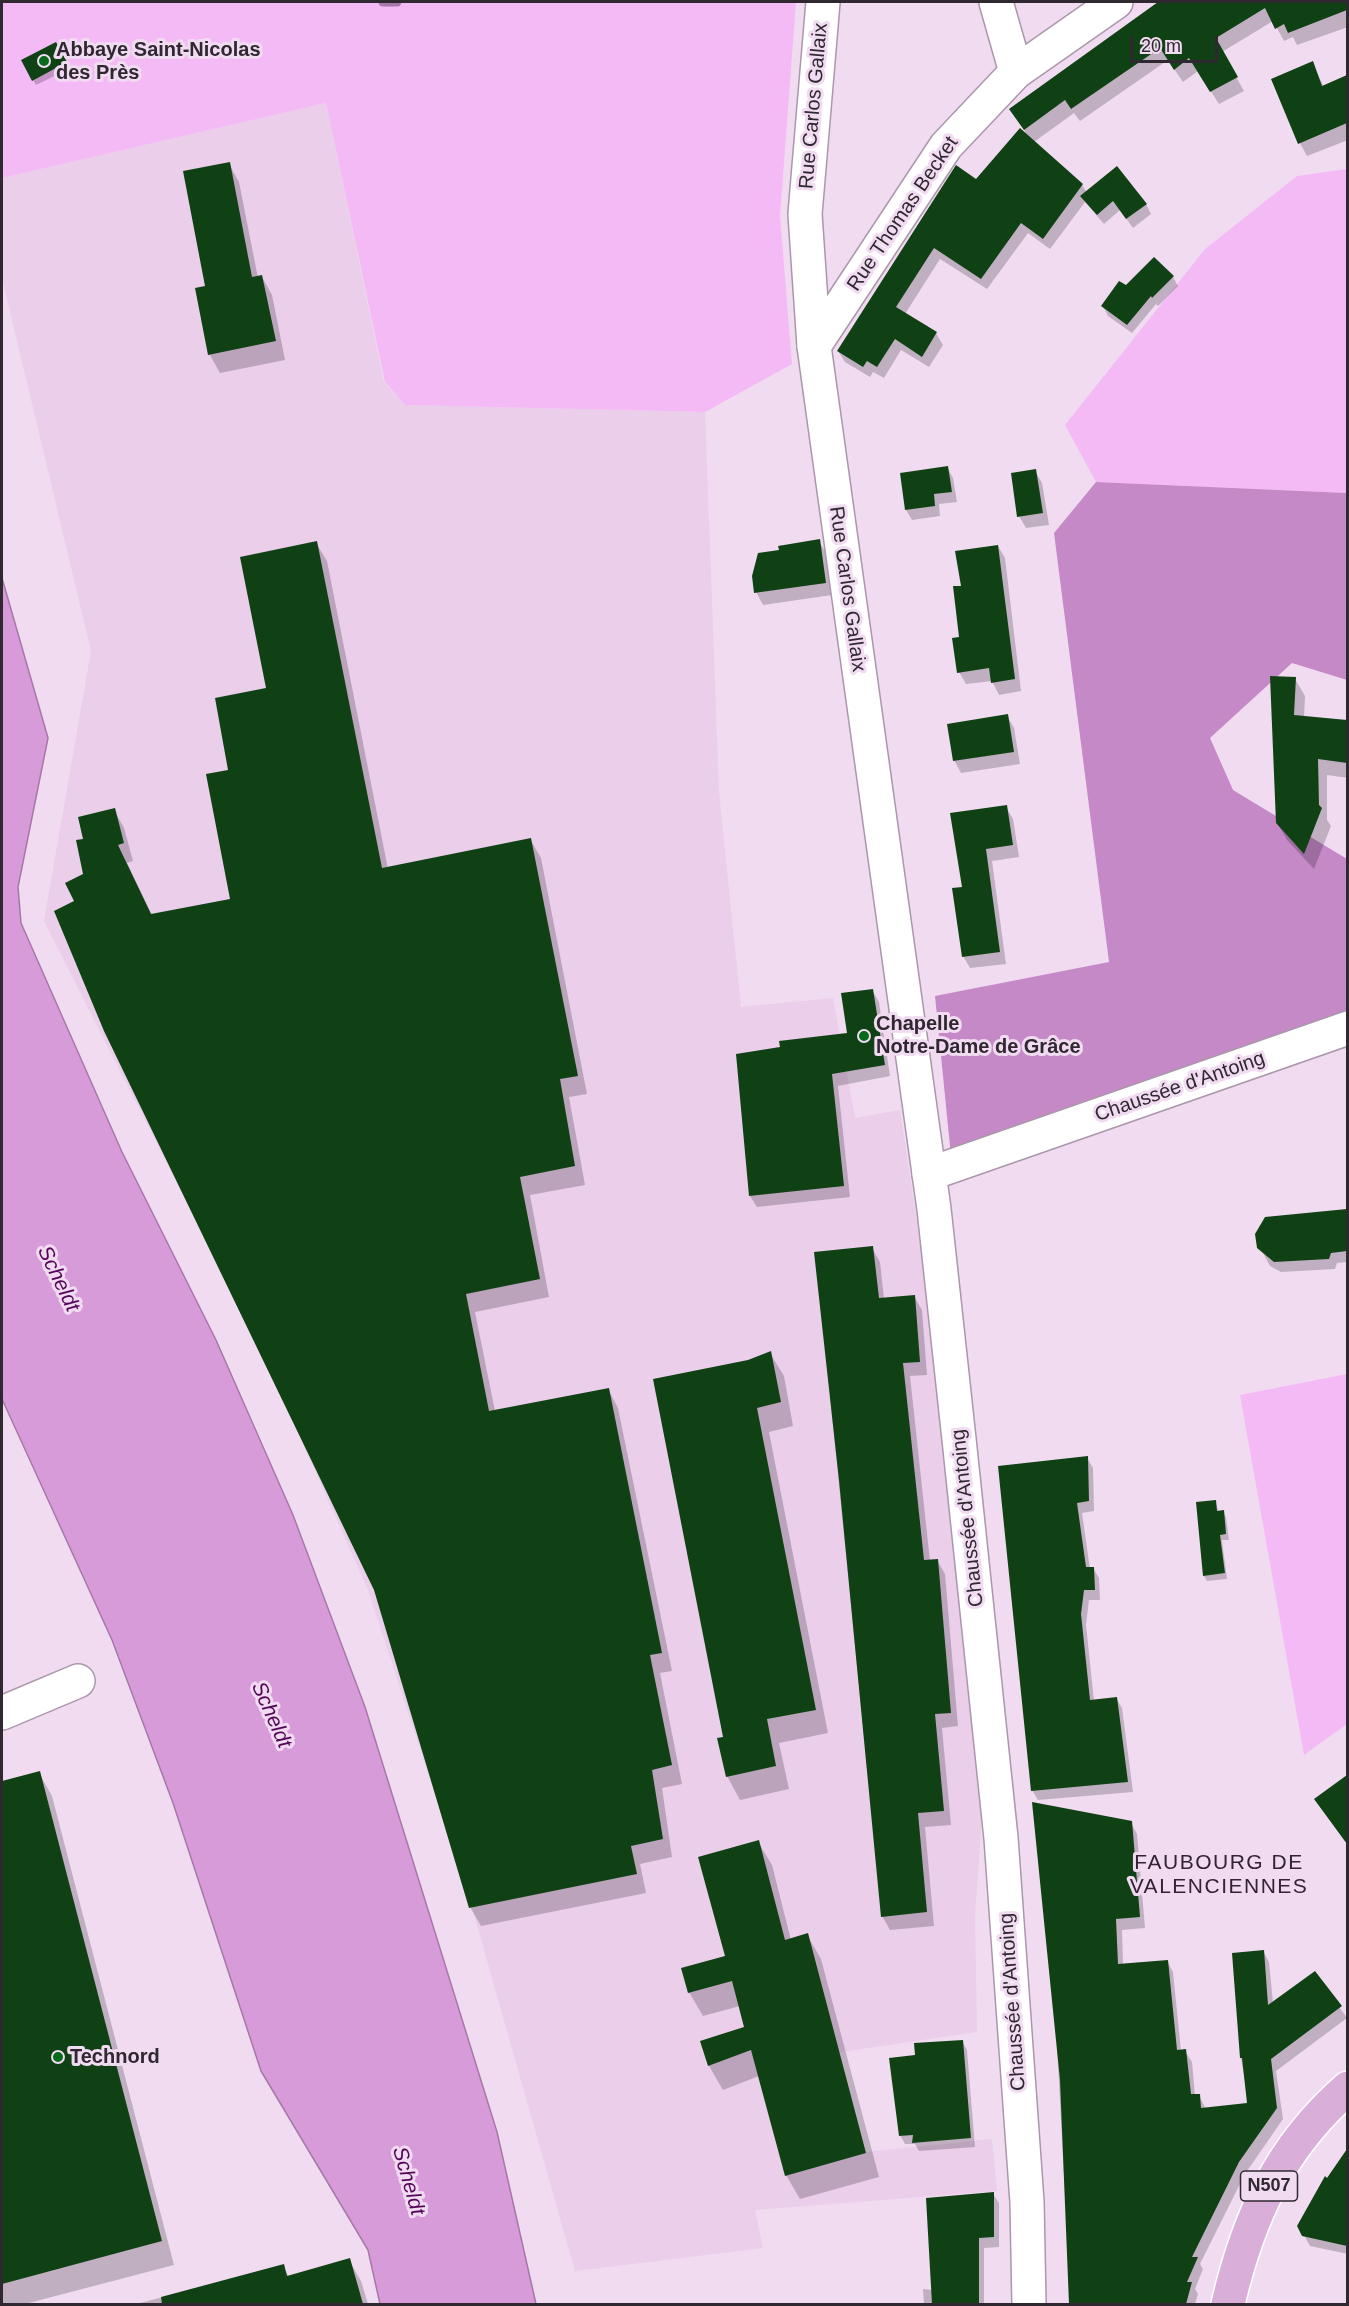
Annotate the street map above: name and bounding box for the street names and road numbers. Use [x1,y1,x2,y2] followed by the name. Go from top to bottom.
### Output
[795,22,833,190] street label: Rue Carlos Gallaix
[842,132,964,296] street label: Rue Thomas Becket
[824,505,870,673] street label: Rue Carlos Gallaix
[1092,1047,1268,1127] street label: Chaussée d'Antoing
[947,1428,989,1608] street label: Chaussée d'Antoing
[995,1912,1031,2092] street label: Chaussée d'Antoing
[1240,2171,1298,2201] road number: N507

